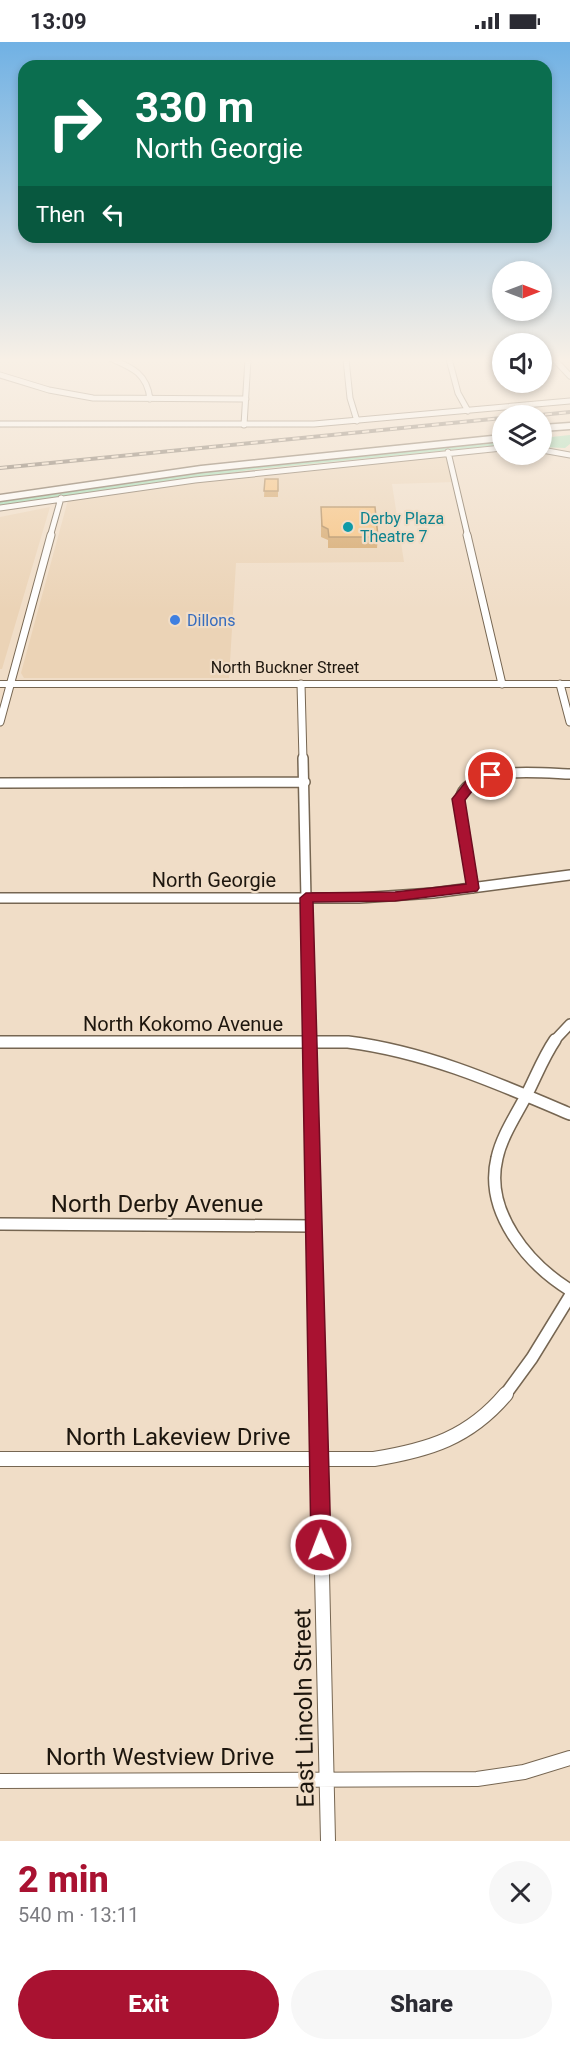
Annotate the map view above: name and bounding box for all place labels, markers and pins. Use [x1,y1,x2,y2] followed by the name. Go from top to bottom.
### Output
[360,509,444,546] place label: Derby Plaza Theatre 7
[341,520,355,534] marker: Derby Plaza Theatre 7
[187,611,235,630] place label: Dillons
[168,613,182,627] marker: Dillons
[465,749,516,800] pin

